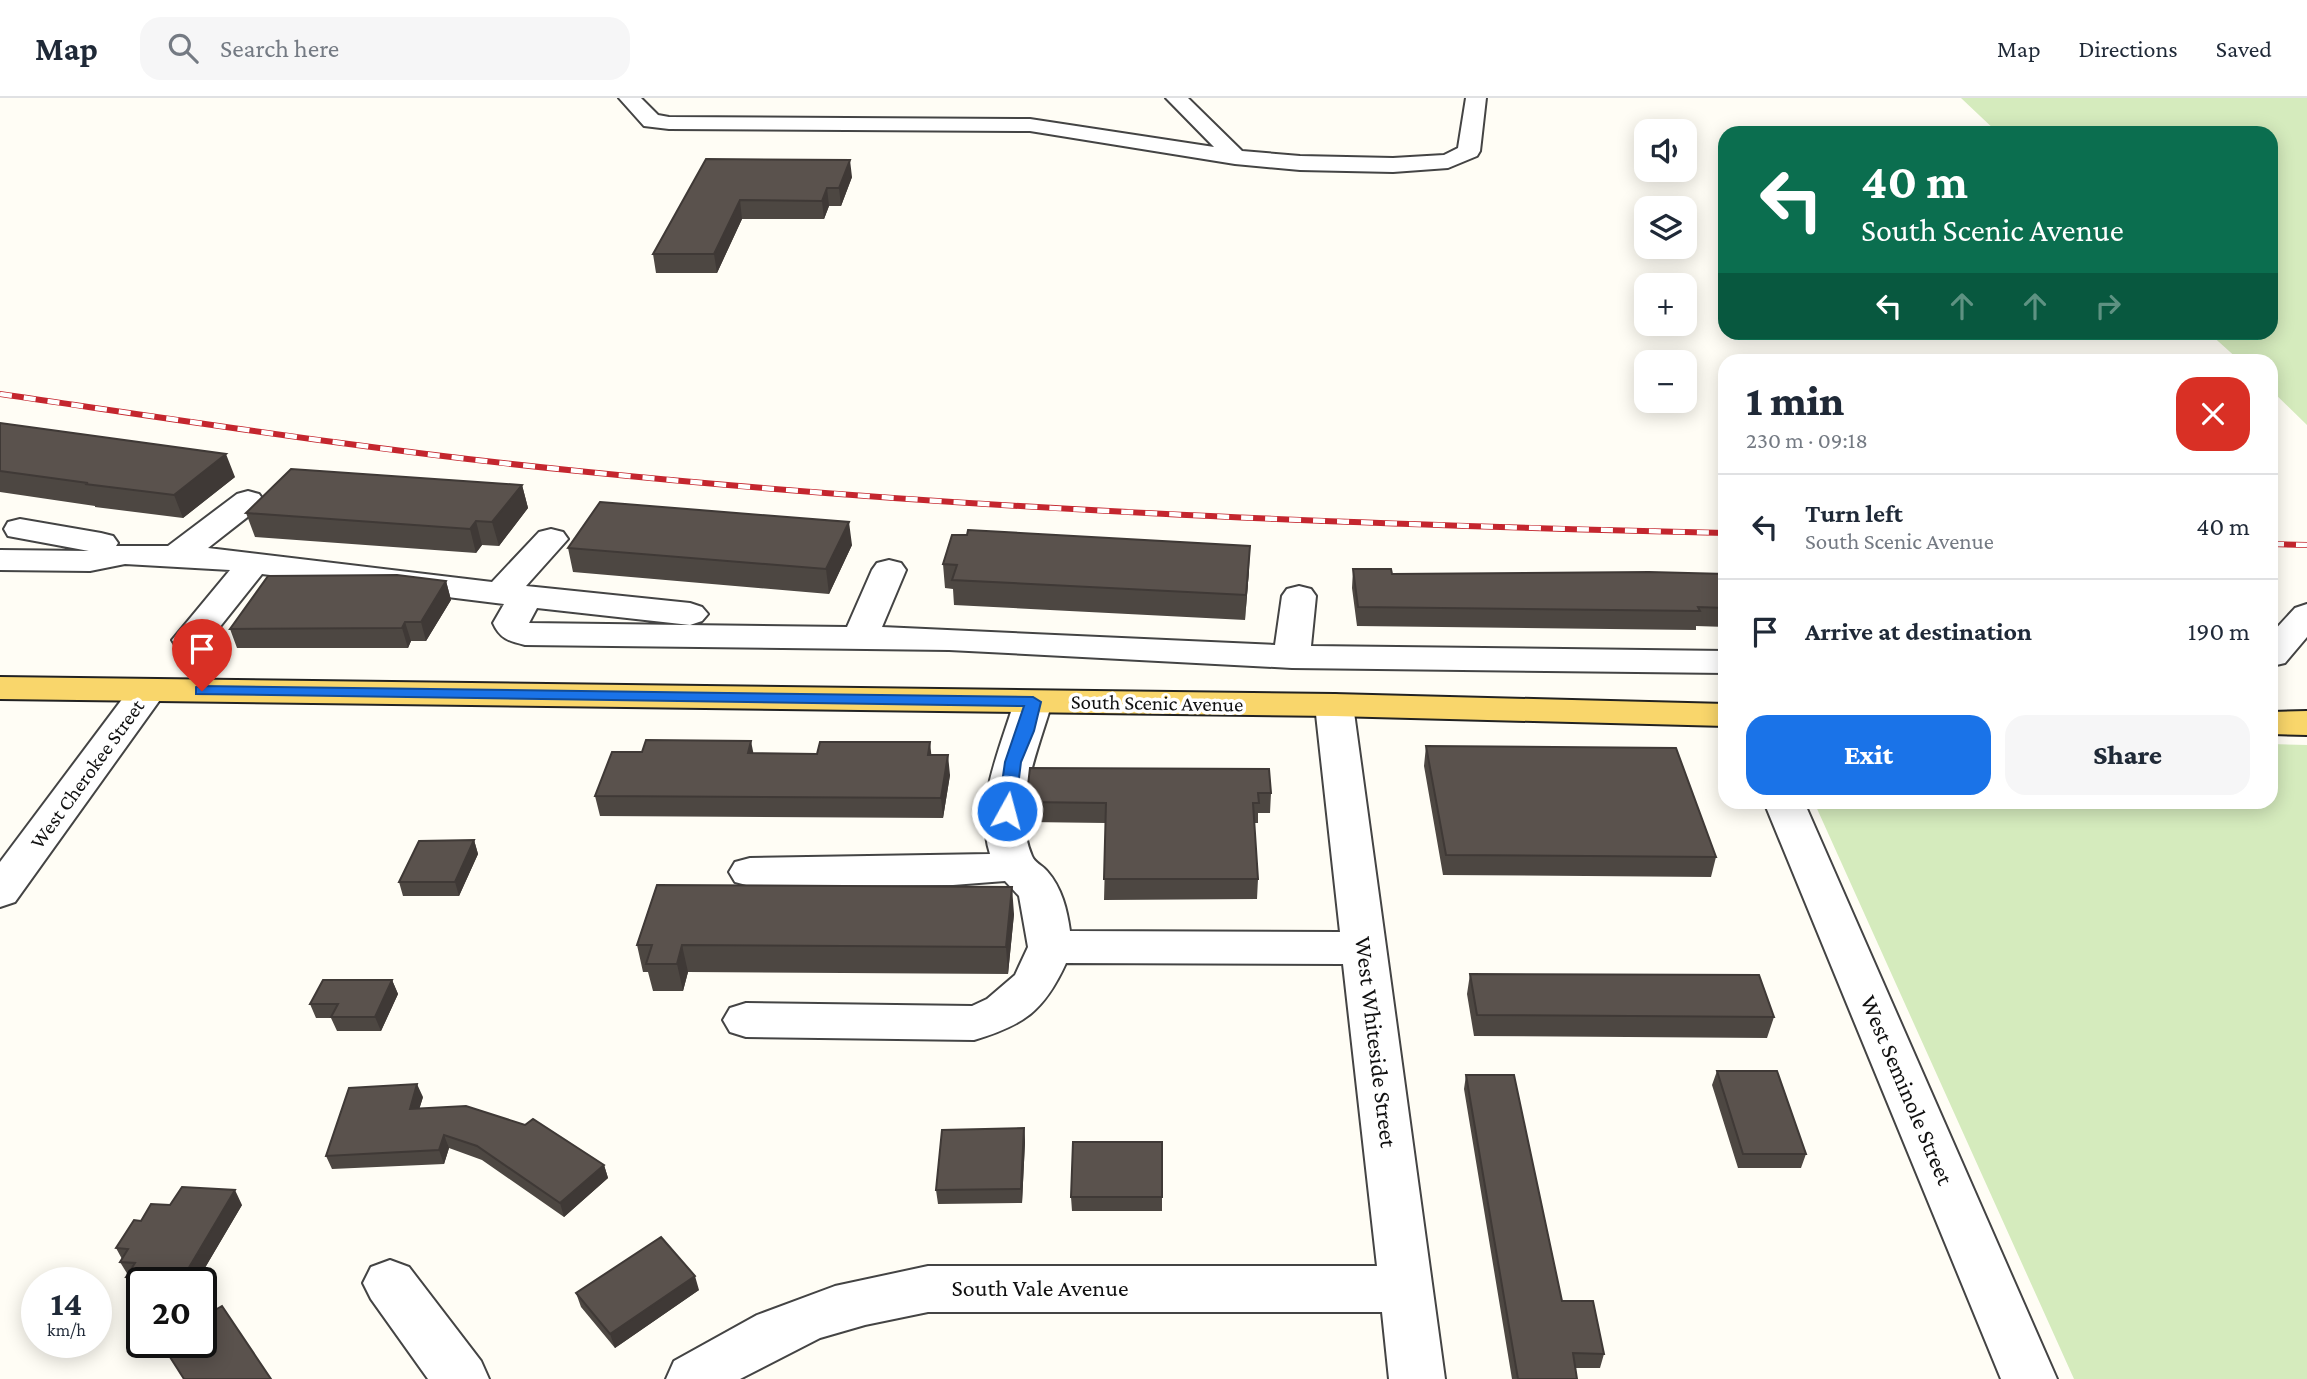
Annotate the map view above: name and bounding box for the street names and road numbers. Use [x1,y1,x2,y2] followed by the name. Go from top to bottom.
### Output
[1071,689,1243,717] street label: South Scenic Avenue
[25,694,150,853] street label: West Cherokee Street
[1350,935,1403,1150] street label: West Whiteside Street
[1855,991,1960,1190] street label: West Seminole Street
[952,1274,1128,1301] street label: South Vale Avenue

